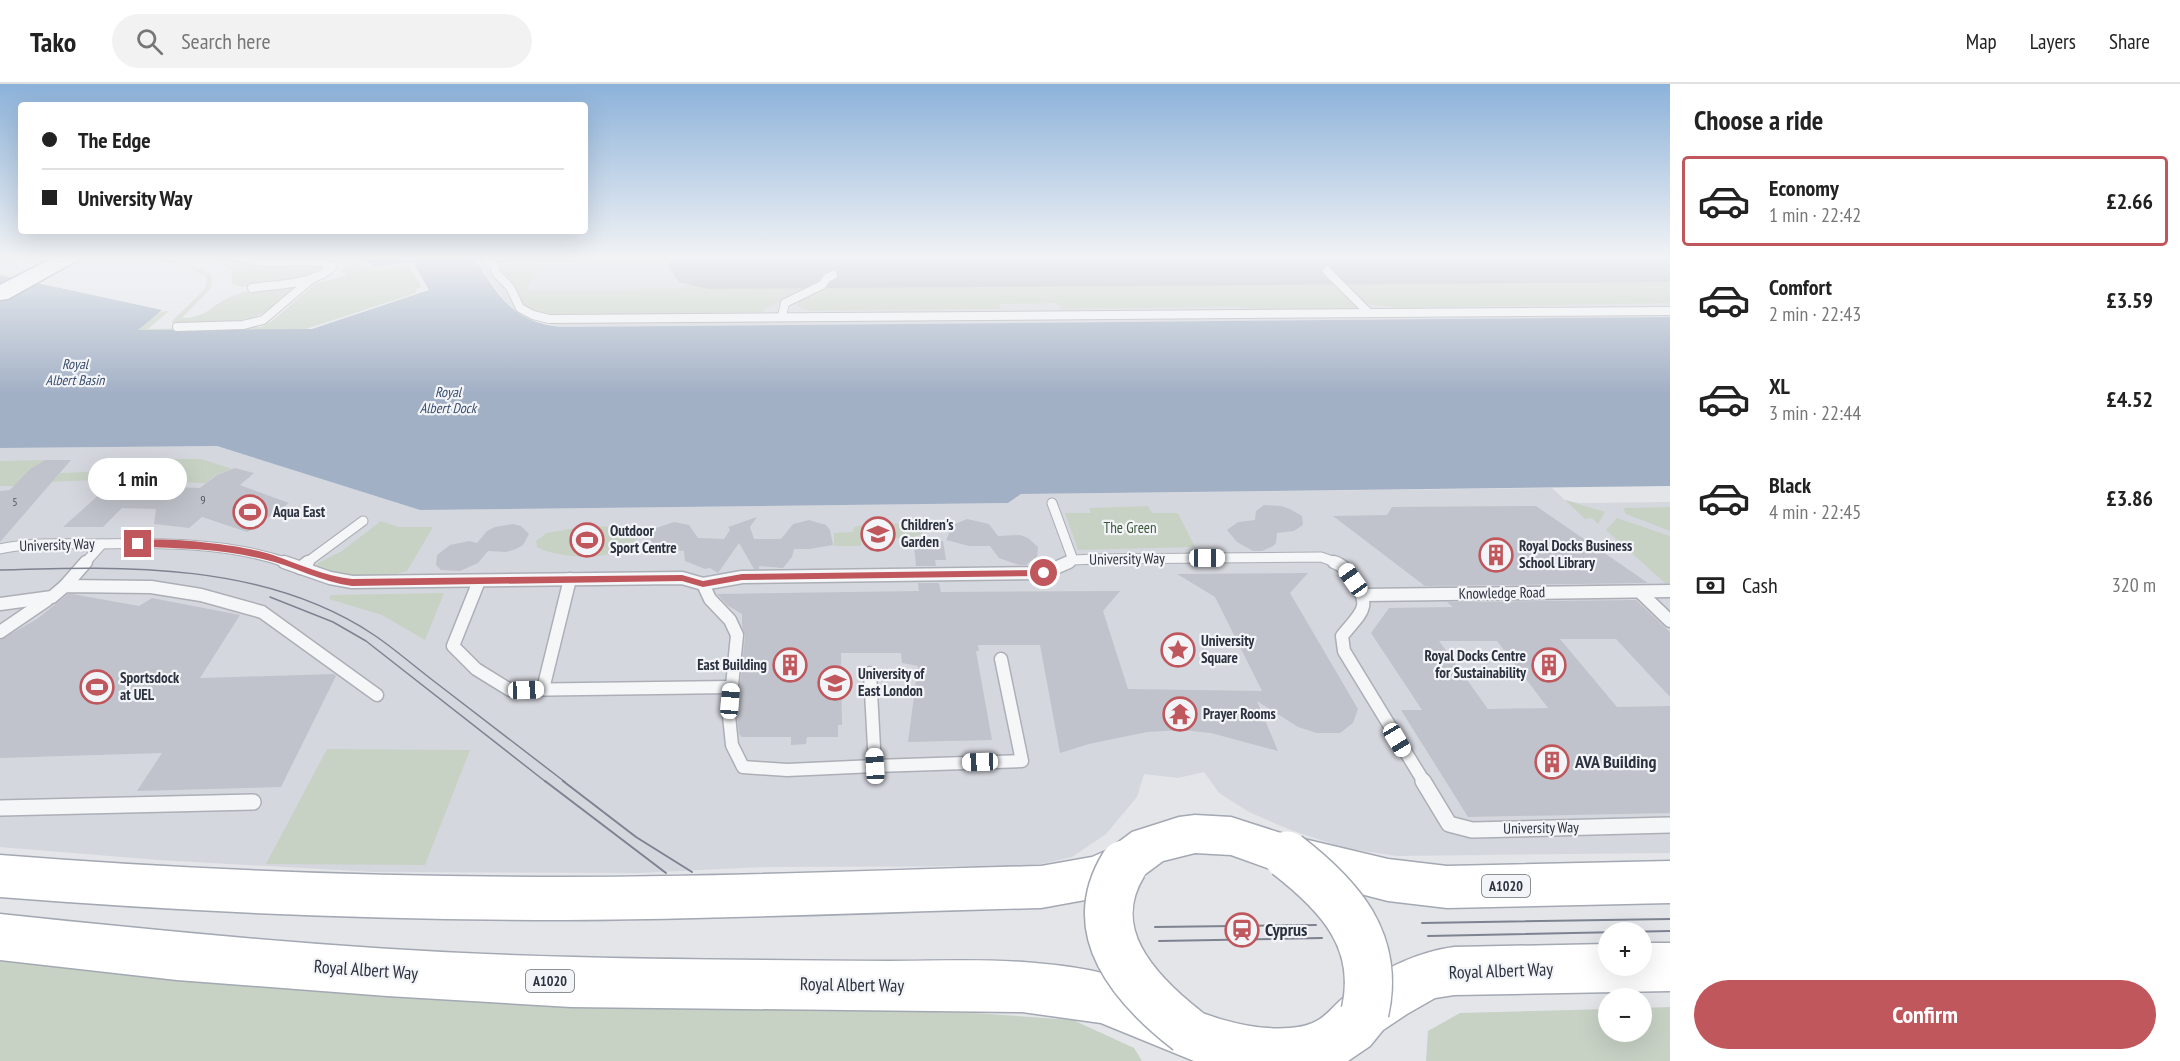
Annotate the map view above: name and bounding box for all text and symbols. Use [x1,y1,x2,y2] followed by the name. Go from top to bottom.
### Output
[112,14,532,68] search box
[30,23,76,60] text: Tako
[133,25,166,58] icon: search
[181,27,271,55] text: Search here
[1966,28,1997,55] text: Map
[2030,28,2076,55] text: Layers
[2109,28,2150,55] text: Share
[1694,103,1823,137] text: Choose a ride
[78,126,151,154] text: The Edge
[1697,174,1751,228] icon: car
[1769,174,1839,202] text: Economy
[78,184,192,212] text: University Way
[2106,187,2153,215] text: £2.66
[1769,202,1861,228] text: 1 min · 22:42
[1697,273,1751,327] icon: car
[1769,273,1832,301] text: Comfort
[2106,286,2153,314] text: £3.59
[1769,301,1861,327] text: 2 min · 22:43
[46,355,105,389] water label: Royal Albert Basin
[1697,372,1751,426] icon: car
[1769,372,1790,400] text: XL
[420,383,478,417] water label: Royal Albert Dock
[2106,385,2153,413] text: £4.52
[1769,400,1861,426] text: 3 min · 22:44
[88,457,188,499] callout: 1 min
[117,466,158,492] text: 1 min
[1697,471,1751,525] icon: car
[1769,471,1811,499] text: Black
[2106,484,2153,512] text: £3.86
[200,492,206,507] house number: 9
[12,494,18,509] house number: 5
[232,494,268,530] sports icon: Aqua East
[1769,499,1861,525] text: 4 min · 22:45
[272,502,326,521] place label: Aqua East
[901,515,953,551] place label: Children's Garden
[860,516,896,552] school or university icon: Children's Garden
[1103,518,1157,537] park label: The Green
[610,521,677,557] place label: Outdoor Sport Centre
[569,522,605,558] sports icon: Outdoor Sport Centre
[124,530,151,557] route end
[19,534,95,555] street label: University Way
[1519,536,1632,572] place label: Royal Docks Business School Library
[1478,537,1514,573] building icon: Royal Docks Business School Library
[1089,548,1165,569] street label: University Way
[1189,549,1225,567] car
[1030,559,1057,586] route start
[1335,560,1371,600] car
[1694,569,1727,602] icon: cash
[1742,571,1778,599] text: Cash
[2112,572,2156,598] text: 320 m
[1459,582,1545,603] street label: Knowledge Road
[1201,631,1255,667] place label: University Square
[1160,632,1196,668] place icon: University Square
[1425,646,1527,682] place label: Royal Docks Centre for Sustainability
[772,647,808,683] building icon: East Building
[1531,647,1567,683] building icon: Royal Docks Centre for Sustainability
[697,655,767,674] place label: East Building
[858,664,925,700] place label: University of East London
[817,665,853,701] school or university icon: University of East London
[120,668,180,704] place label: Sportsdock at UEL
[79,669,115,705] sports icon: Sportsdock at UEL
[508,680,544,700] car
[719,682,741,720] car
[1162,696,1198,732] temple icon: Prayer Rooms
[1203,704,1276,723] place label: Prayer Rooms
[1380,720,1414,760] car
[1534,744,1570,780] building icon: AVA Building
[865,748,885,784] car
[1574,750,1656,773] place label: AVA Building
[962,752,998,772] car
[1503,817,1579,838] street label: University Way
[1482,875,1530,897] road number: A1020
[1224,912,1260,948] station icon: Cyprus
[1265,918,1307,941] place label: Cyprus
[1598,922,1652,1042] map controls
[1598,922,1652,976] button: +
[313,954,419,985] street label: Royal Albert Way
[1448,957,1554,984] street label: Royal Albert Way
[526,970,574,992] road number: A1020
[800,972,905,997] street label: Royal Albert Way
[1694,980,2156,1049] button: Confirm
[1598,988,1652,1042] button: −

